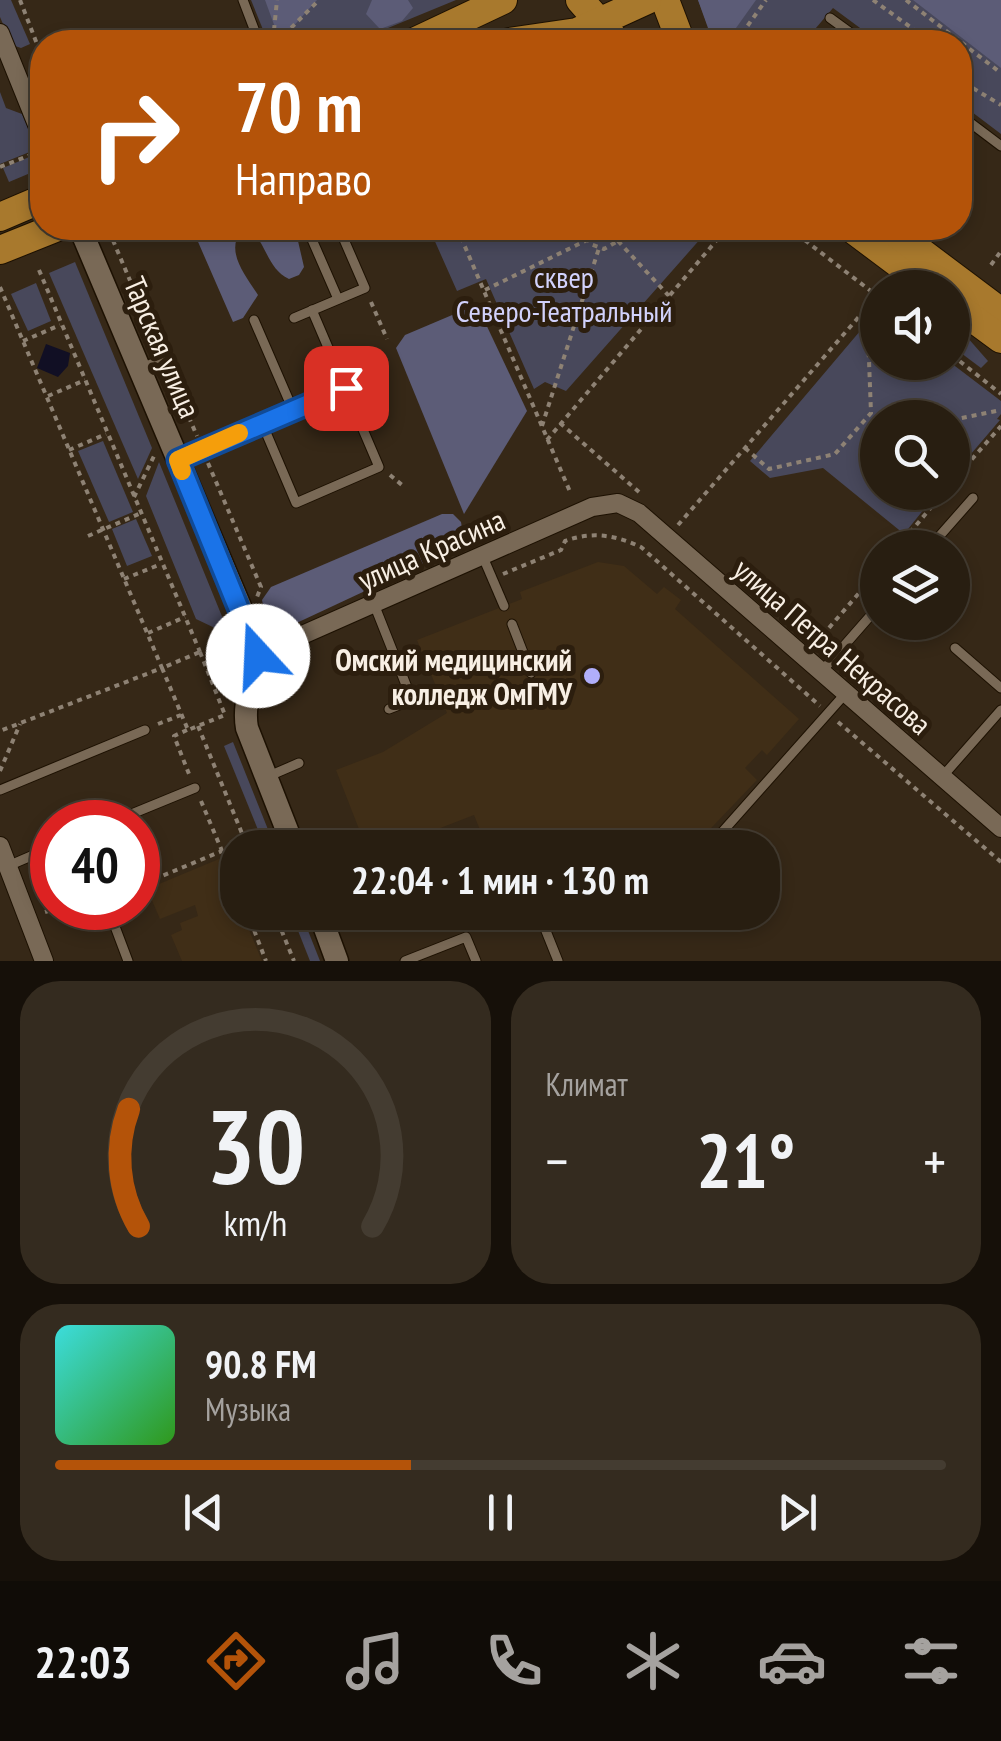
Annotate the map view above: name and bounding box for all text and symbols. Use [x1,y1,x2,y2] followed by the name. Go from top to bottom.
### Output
[235,61,363,151] text: 70 m
[70,70,200,200] icon: right
[235,149,372,207] text: Направо
[456,257,672,330] park label: сквер Северо-Театральный
[860,270,970,640] map controls
[860,270,970,380] button: sound
[116,271,210,423] street label: Тарская улица
[304,346,389,431] pin
[319,361,374,416] icon: arrive
[860,400,970,510] button: search
[352,499,510,599] street label: улица Красина
[860,530,970,640] button: layers
[726,549,940,743] street label: улица Петра Некрасова
[206,604,310,708] position arrow
[335,640,573,713] place label: Омский медицинский колледж ОмГМУ
[581,665,603,687] marker: Омский медицинский колледж ОмГМУ
[30,800,160,930] speed limit sign: 40
[351,855,649,904] text: 22:04 · 1 мин · 130 m
[546,1063,628,1105] text: Климат
[206,1078,305,1213] text: 30
[696,1112,795,1209] text: 21°
[546,1125,568,1196] text: −
[923,1125,946,1196] text: +
[224,1200,287,1246] text: km/h
[205,1339,317,1388] text: 90.8 FM
[205,1388,291,1430] text: Музыка
[176,1485,231,1540] icon: previous
[473,1485,528,1540] icon: pause
[770,1485,825,1540] icon: next
[201,1626,271,1696] icon: directions
[340,1626,410,1696] icon: music
[479,1626,549,1696] icon: phone
[618,1626,688,1696] icon: climate
[757,1626,827,1696] icon: car
[896,1626,966,1696] icon: filters
[35,1632,132,1690] text: 22:03

